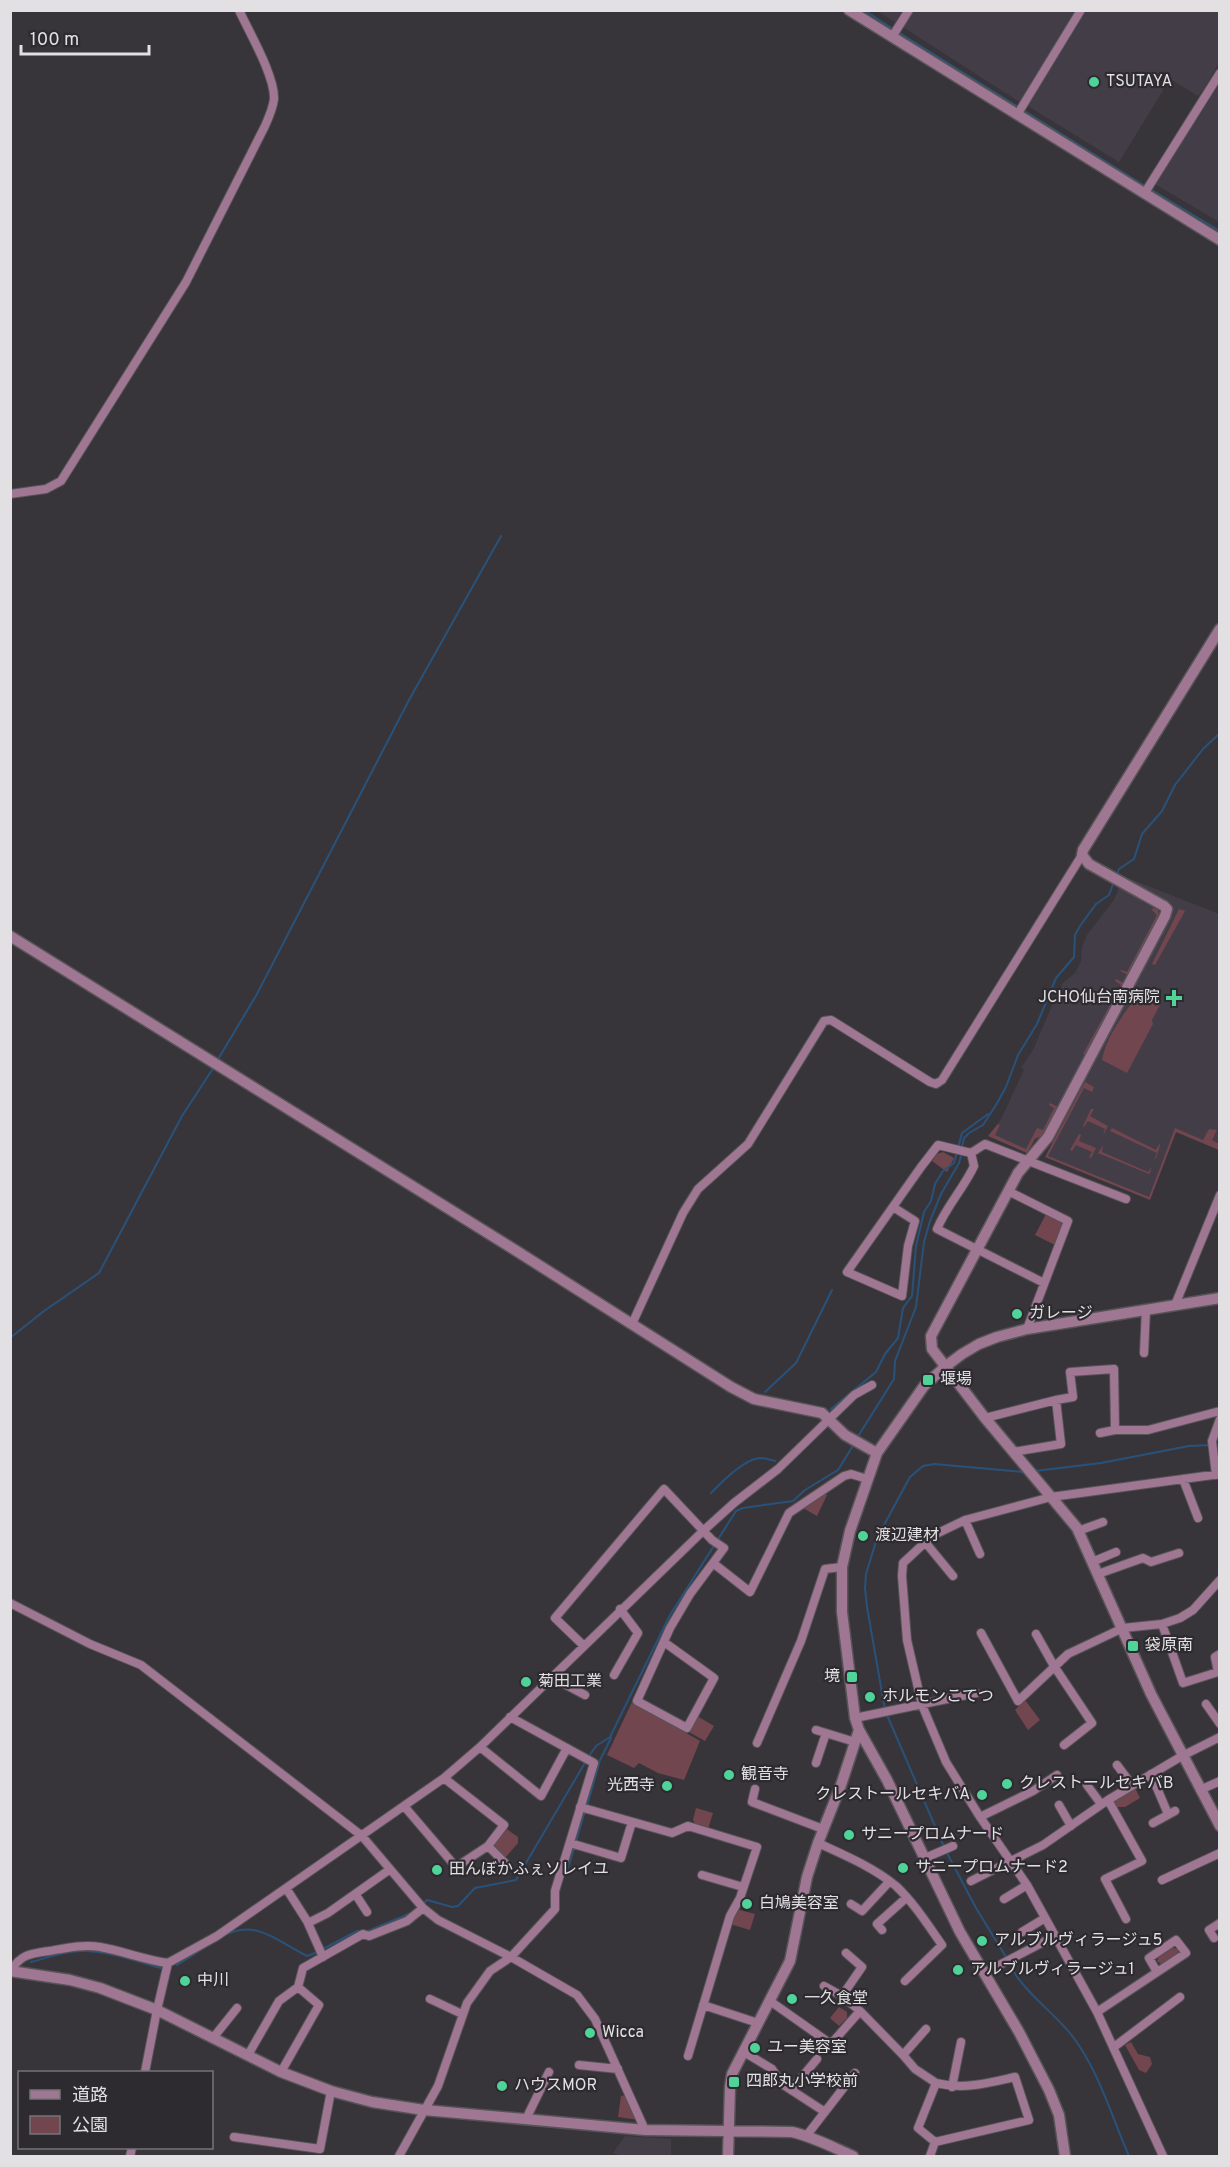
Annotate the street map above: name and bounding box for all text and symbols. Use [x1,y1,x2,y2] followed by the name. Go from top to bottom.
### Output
[21,18,148,56] scale bar
[30,29,79,52] text: 100 m
[1106,72,1173,92] place label: TSUTAYA
[1087,75,1101,89] marker: TSUTAYA
[1038,988,1160,1008] place label: JCHO仙台南病院
[1165,989,1183,1007] marker: JCHO仙台南病院
[1029,1304,1093,1324] place label: ガレージ
[1010,1307,1024,1321] marker: ガレージ
[940,1370,972,1390] place label: 堰場
[921,1373,935,1387] marker: 堰場
[875,1526,939,1546] place label: 渡辺建材
[856,1529,870,1543] marker: 渡辺建材
[1145,1636,1193,1656] place label: 袋原南
[1126,1639,1140,1653] marker: 袋原南
[824,1667,840,1687] place label: 境
[845,1670,859,1684] marker: 境
[538,1672,602,1692] place label: 菊田工業
[519,1675,533,1689] marker: 菊田工業
[882,1687,994,1707] place label: ホルモンこてつ
[863,1690,877,1704] marker: ホルモンこてつ
[741,1765,789,1785] place label: 観音寺
[722,1768,736,1782] marker: 観音寺
[1019,1774,1174,1794] place label: クレストールセキバB
[607,1776,655,1796] place label: 光西寺
[1000,1777,1014,1791] marker: クレストールセキバB
[660,1779,674,1793] marker: 光西寺
[815,1785,970,1805] place label: クレストールセキバA
[975,1788,989,1802] marker: クレストールセキバA
[861,1825,1004,1845] place label: サニープロムナード
[842,1828,856,1842] marker: サニープロムナード
[915,1858,1068,1878] place label: サニープロムナード2
[449,1860,609,1880] place label: 田んぼかふぇソレイユ
[896,1861,910,1875] marker: サニープロムナード2
[430,1863,444,1877] marker: 田んぼかふぇソレイユ
[759,1894,839,1914] place label: 白鳩美容室
[740,1897,754,1911] marker: 白鳩美容室
[994,1931,1162,1951] place label: アルブルヴィラージュ5
[975,1934,989,1948] marker: アルブルヴィラージュ5
[970,1960,1134,1980] place label: アルブルヴィラージュ1
[951,1963,965,1977] marker: アルブルヴィラージュ1
[197,1971,229,1991] place label: 中川
[178,1974,192,1988] marker: 中川
[804,1989,868,2009] place label: 一久食堂
[785,1992,799,2006] marker: 一久食堂
[602,2023,644,2043] place label: Wicca
[583,2026,597,2040] marker: Wicca
[767,2038,847,2058] place label: ユー美容室
[748,2041,762,2055] marker: ユー美容室
[18,2071,213,2149] legend
[746,2072,858,2092] place label: 四郎丸小学校前
[727,2075,741,2089] marker: 四郎丸小学校前
[514,2076,597,2096] place label: ハウスMOR
[495,2079,509,2093] marker: ハウスMOR
[72,2085,108,2108] text: 道路
[72,2115,108,2138] text: 公園

